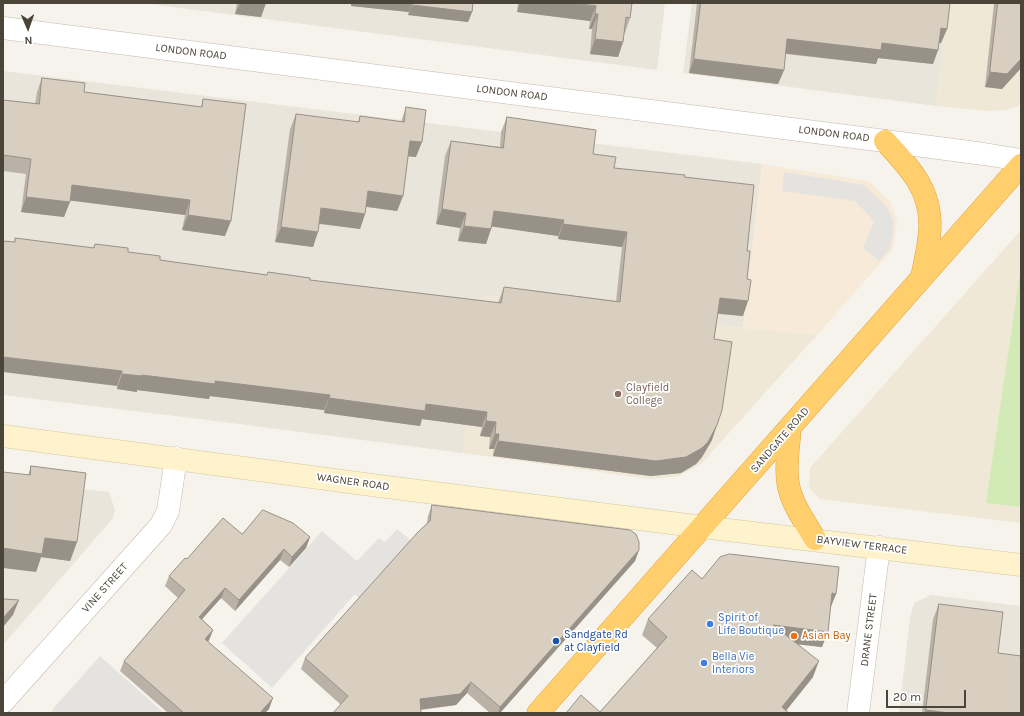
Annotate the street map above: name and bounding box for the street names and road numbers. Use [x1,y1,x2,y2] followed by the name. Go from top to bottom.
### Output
[155,41,227,63] street label: LONDON ROAD
[476,82,548,104] street label: LONDON ROAD
[798,123,870,145] street label: LONDON ROAD
[748,405,812,475] street label: SANDGATE ROAD
[316,470,390,494] street label: WAGNER ROAD
[816,533,908,557] street label: BAYVIEW TERRACE
[79,560,131,616] street label: VINE STREET
[858,593,880,667] street label: DRANE STREET

